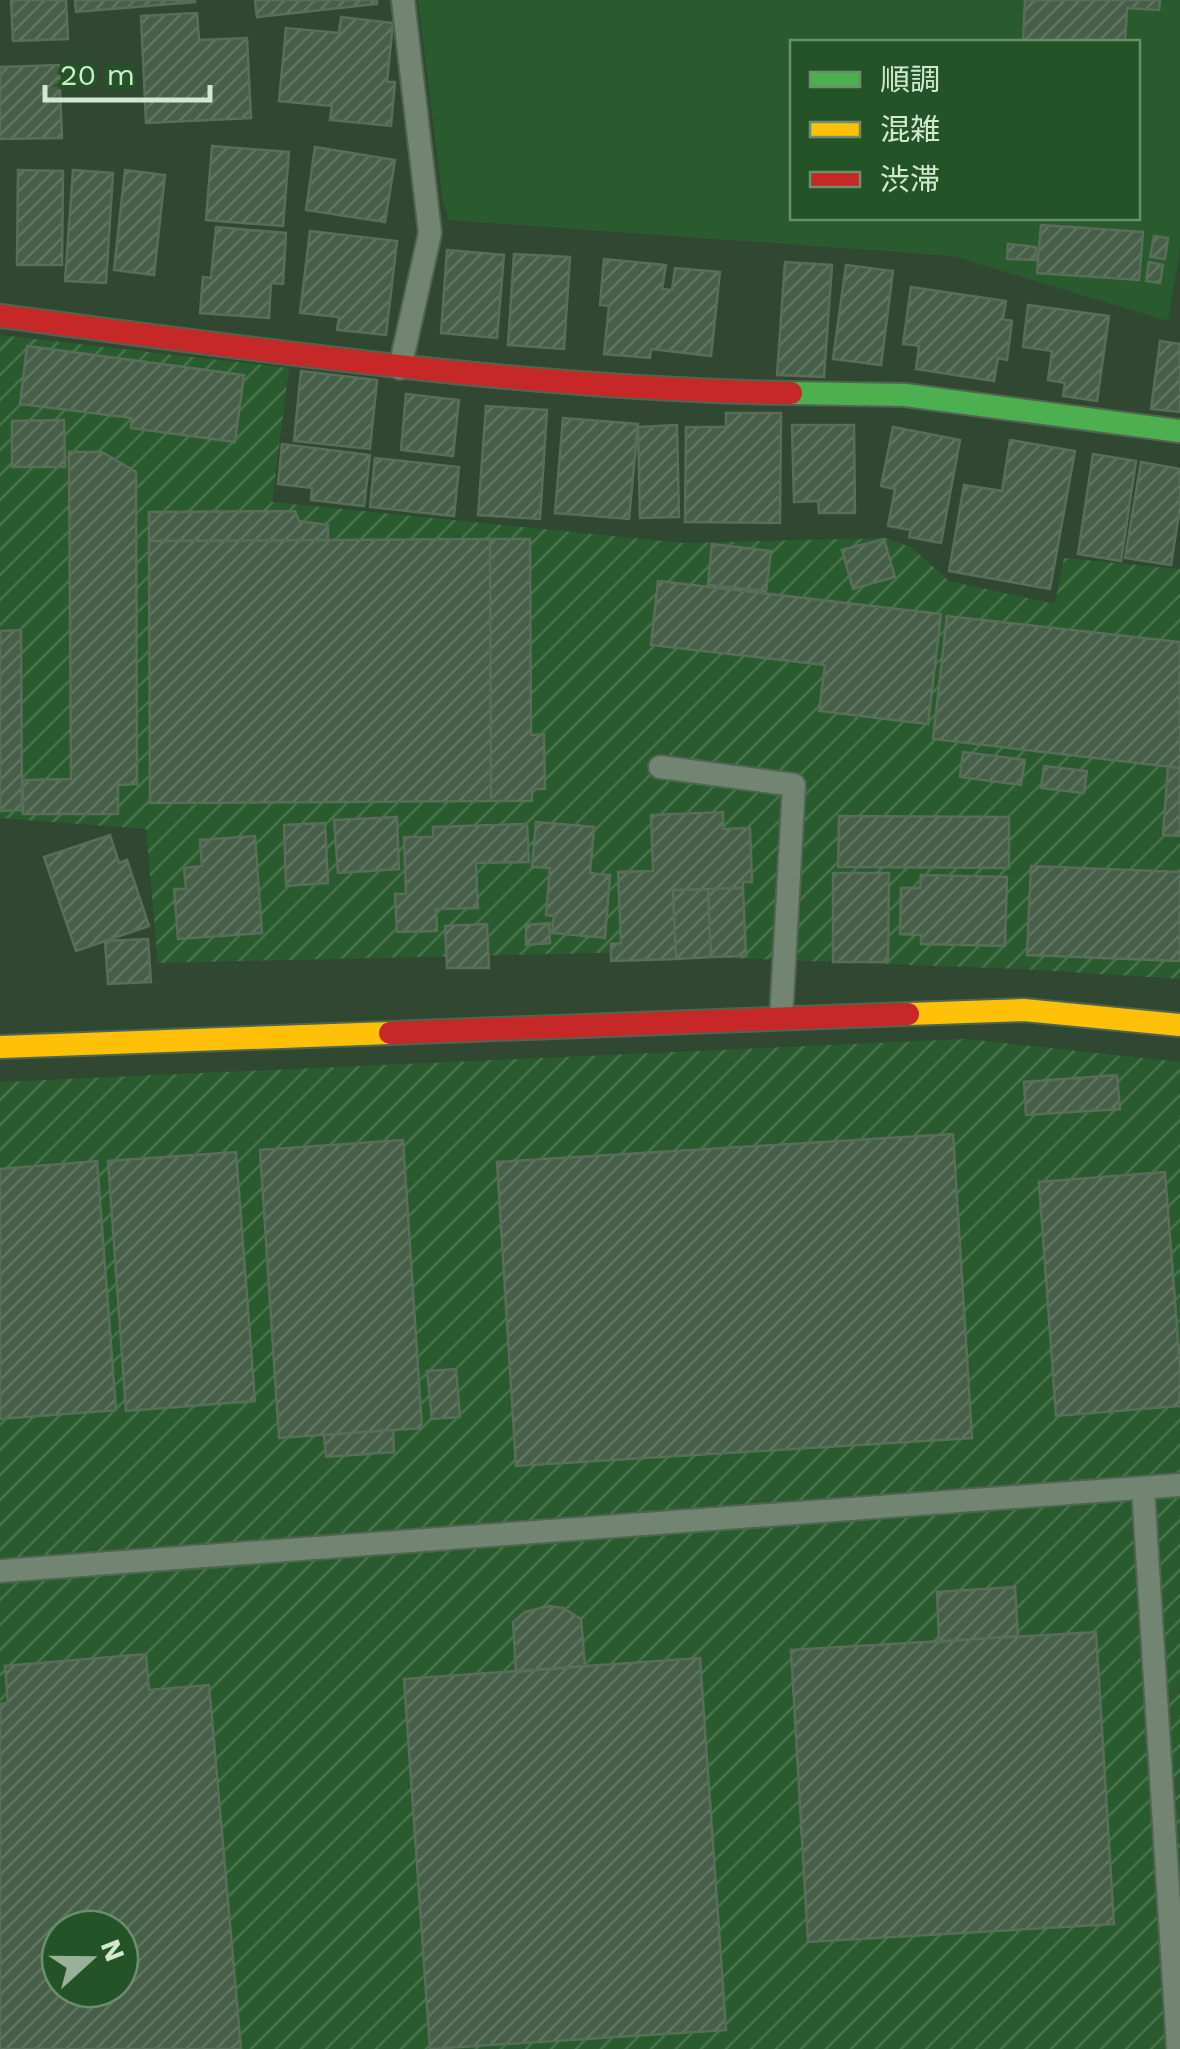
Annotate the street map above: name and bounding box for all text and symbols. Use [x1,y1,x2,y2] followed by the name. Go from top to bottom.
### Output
[45,40,210,102] scale bar
[790,40,1140,220] legend
[60,57,135,92] text: 20 m
[880,62,940,97] text: 順調
[880,112,940,147] text: 混雑
[880,162,940,197] text: 渋滞
[40,1909,140,2009] north arrow
[94,1935,132,1966] text: N

